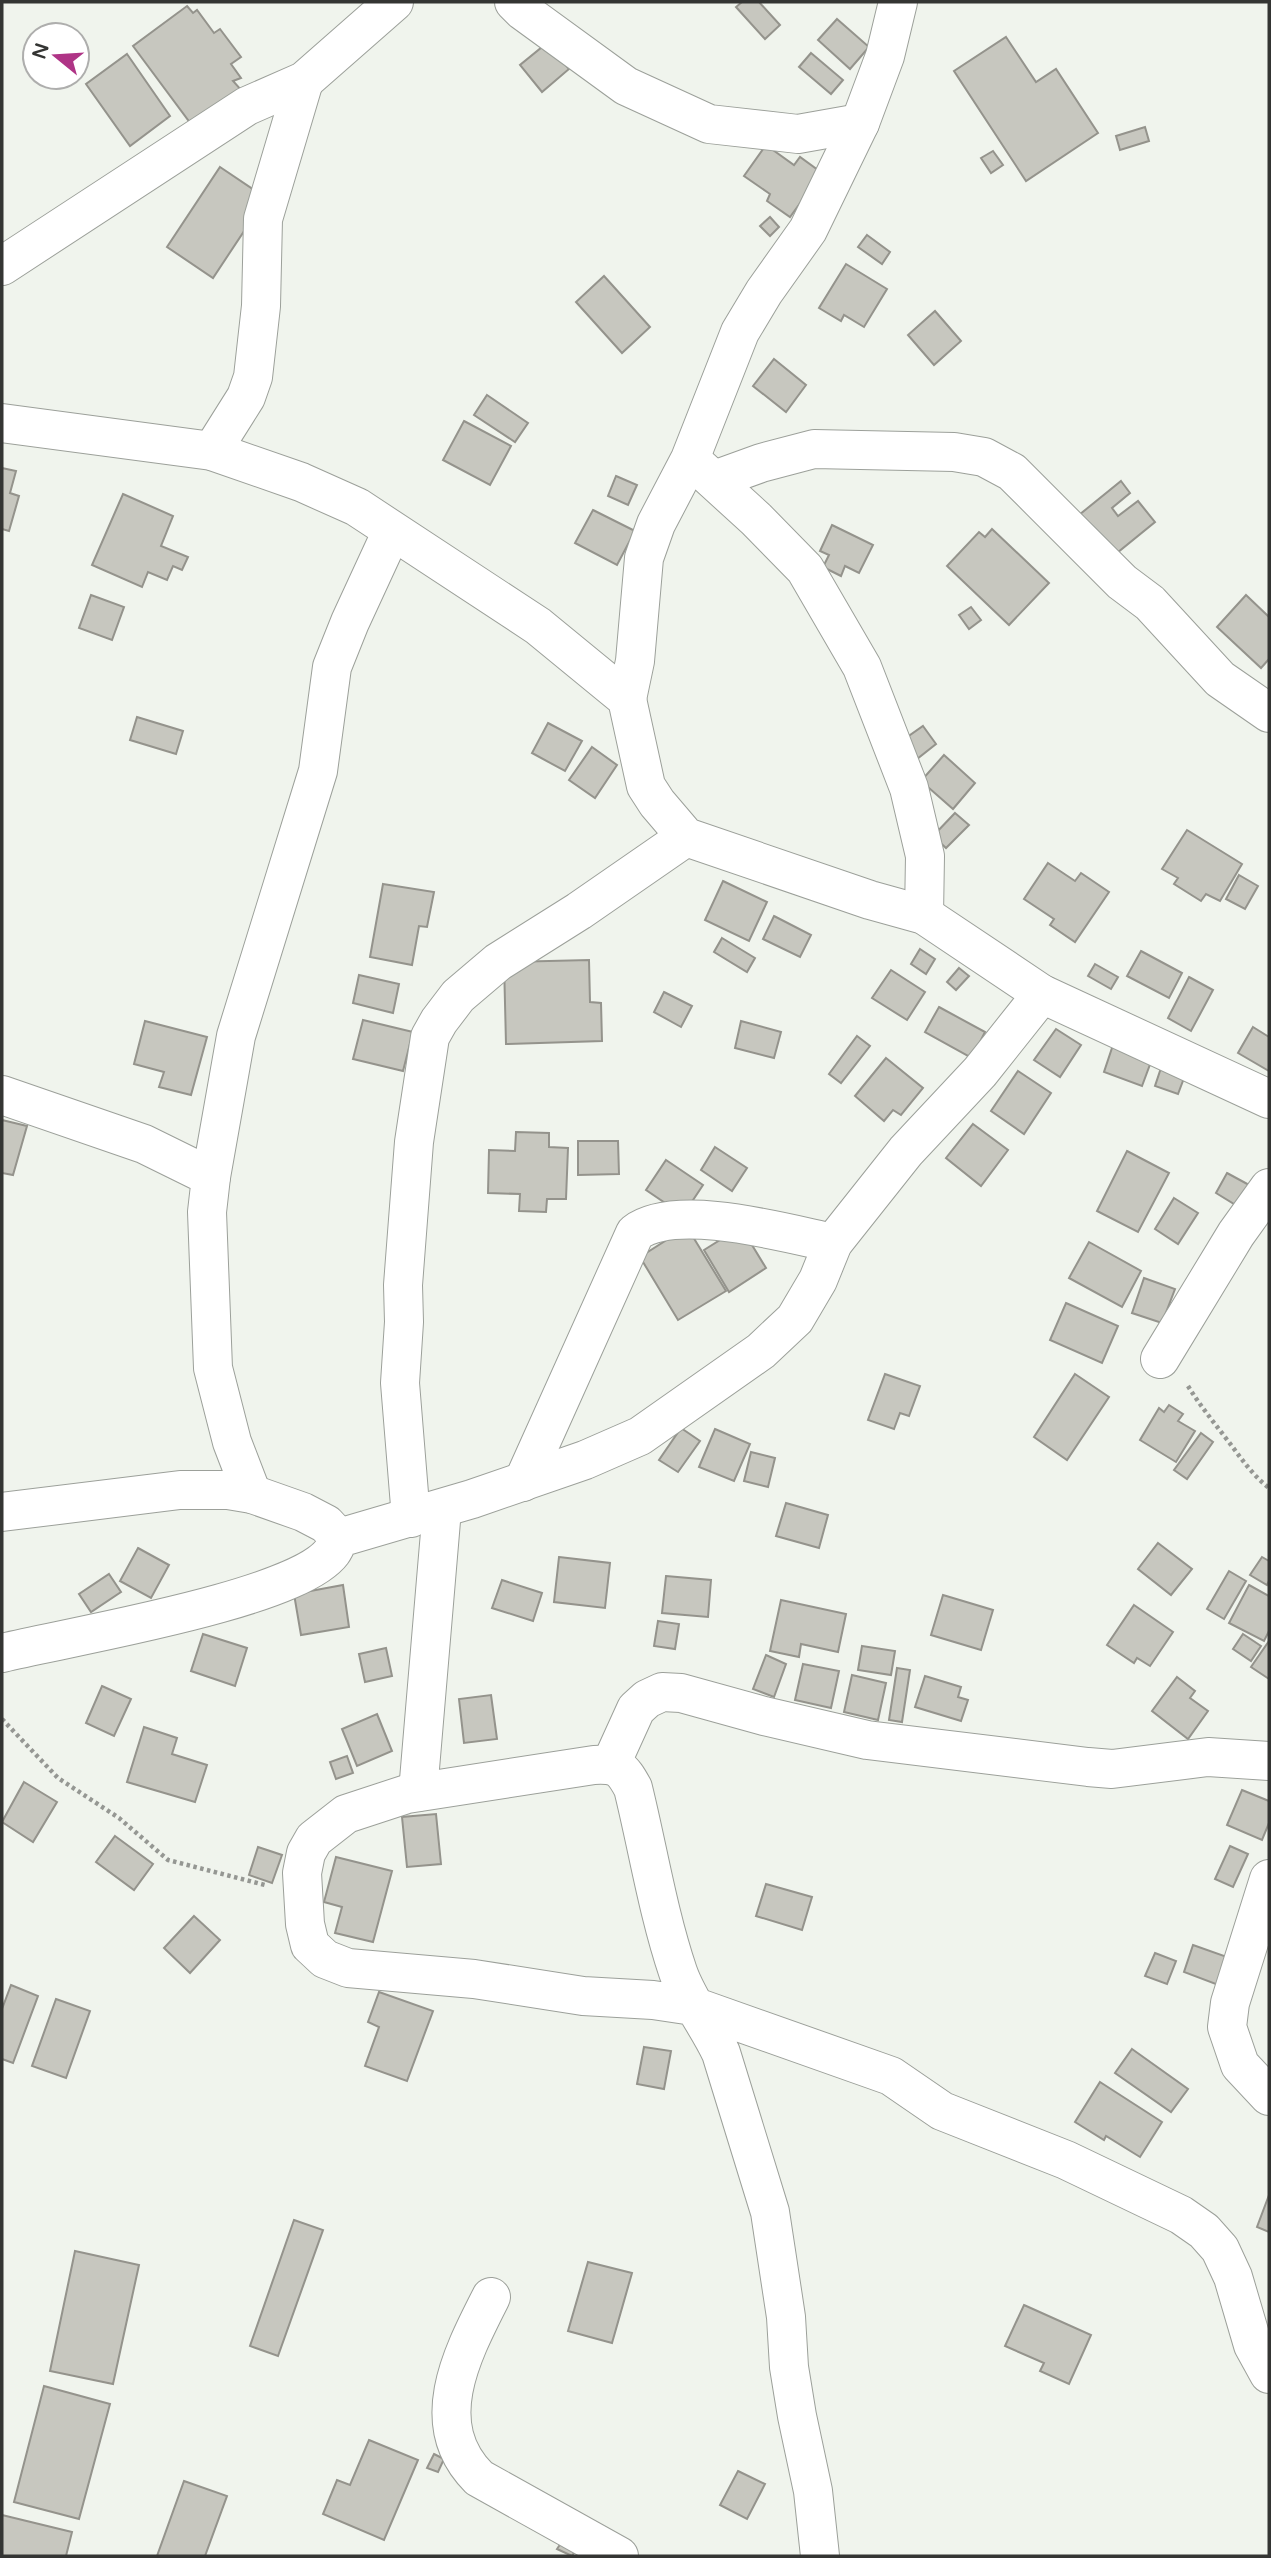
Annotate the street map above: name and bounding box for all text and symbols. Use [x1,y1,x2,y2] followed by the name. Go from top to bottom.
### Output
[21,21,91,91] north arrow
[28,40,54,62] text: N

